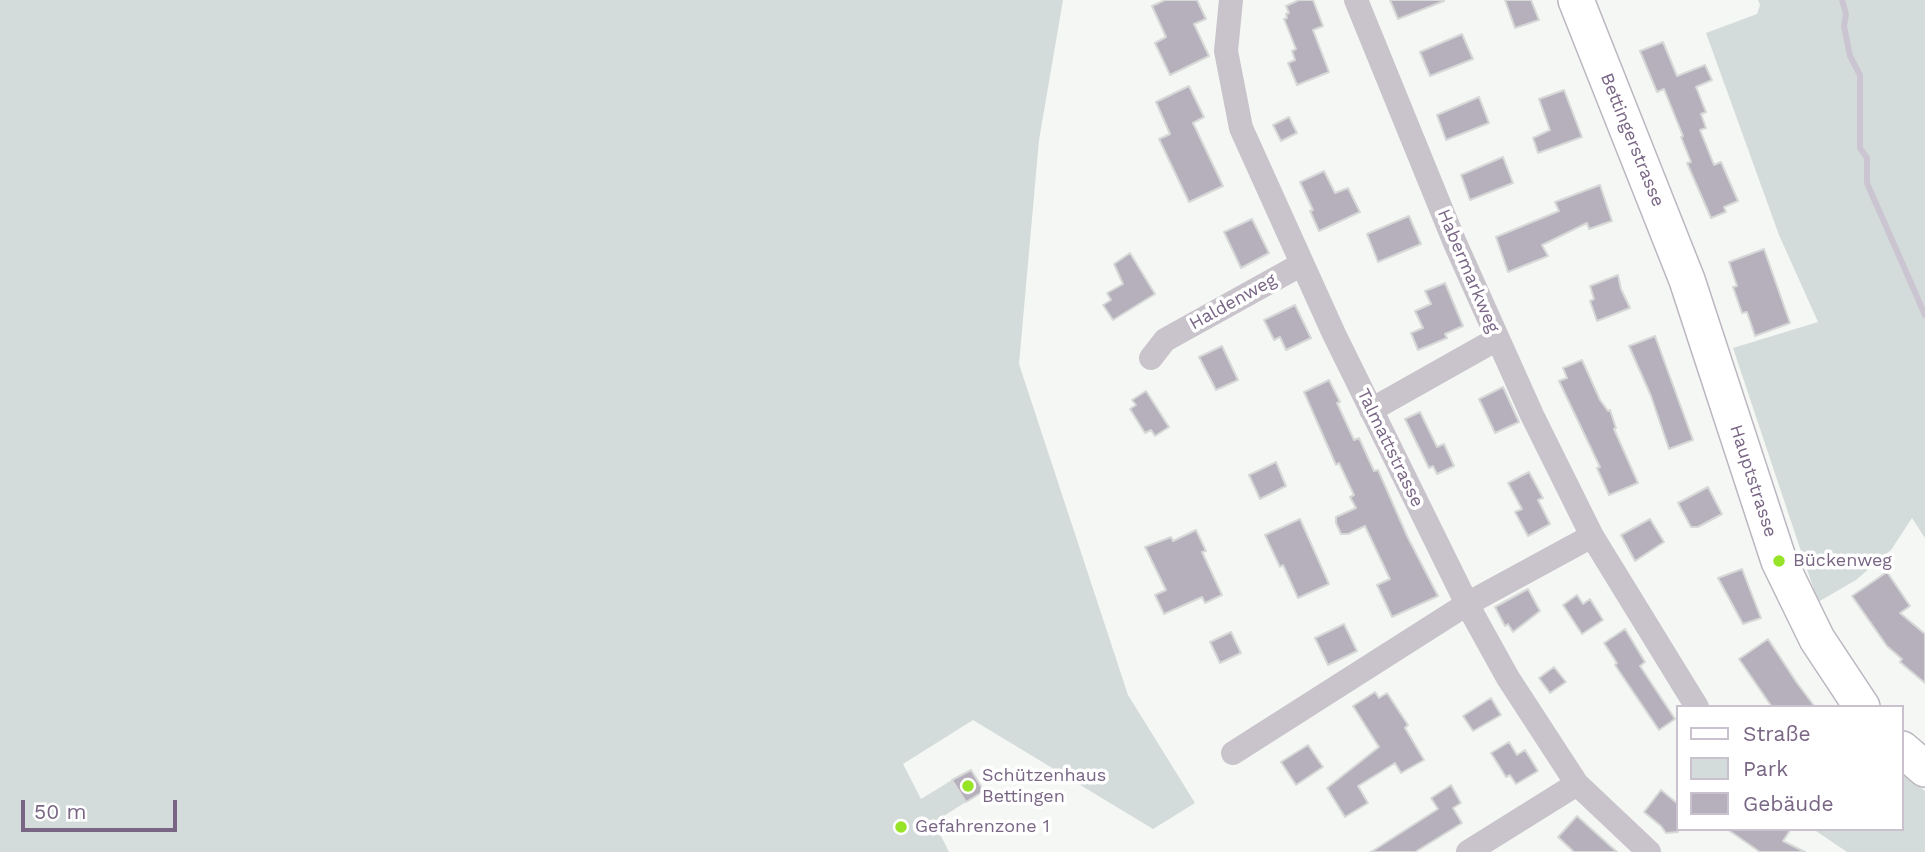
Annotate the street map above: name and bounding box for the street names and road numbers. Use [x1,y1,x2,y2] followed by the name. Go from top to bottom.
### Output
[1595,70,1669,210] street label: Bettingerstrasse
[1432,206,1504,336] street label: Habermarkweg
[1186,269,1280,335] street label: Haldenweg
[1352,385,1428,511] street label: Talmattstrasse
[1725,422,1781,540] street label: Hauptstrasse

